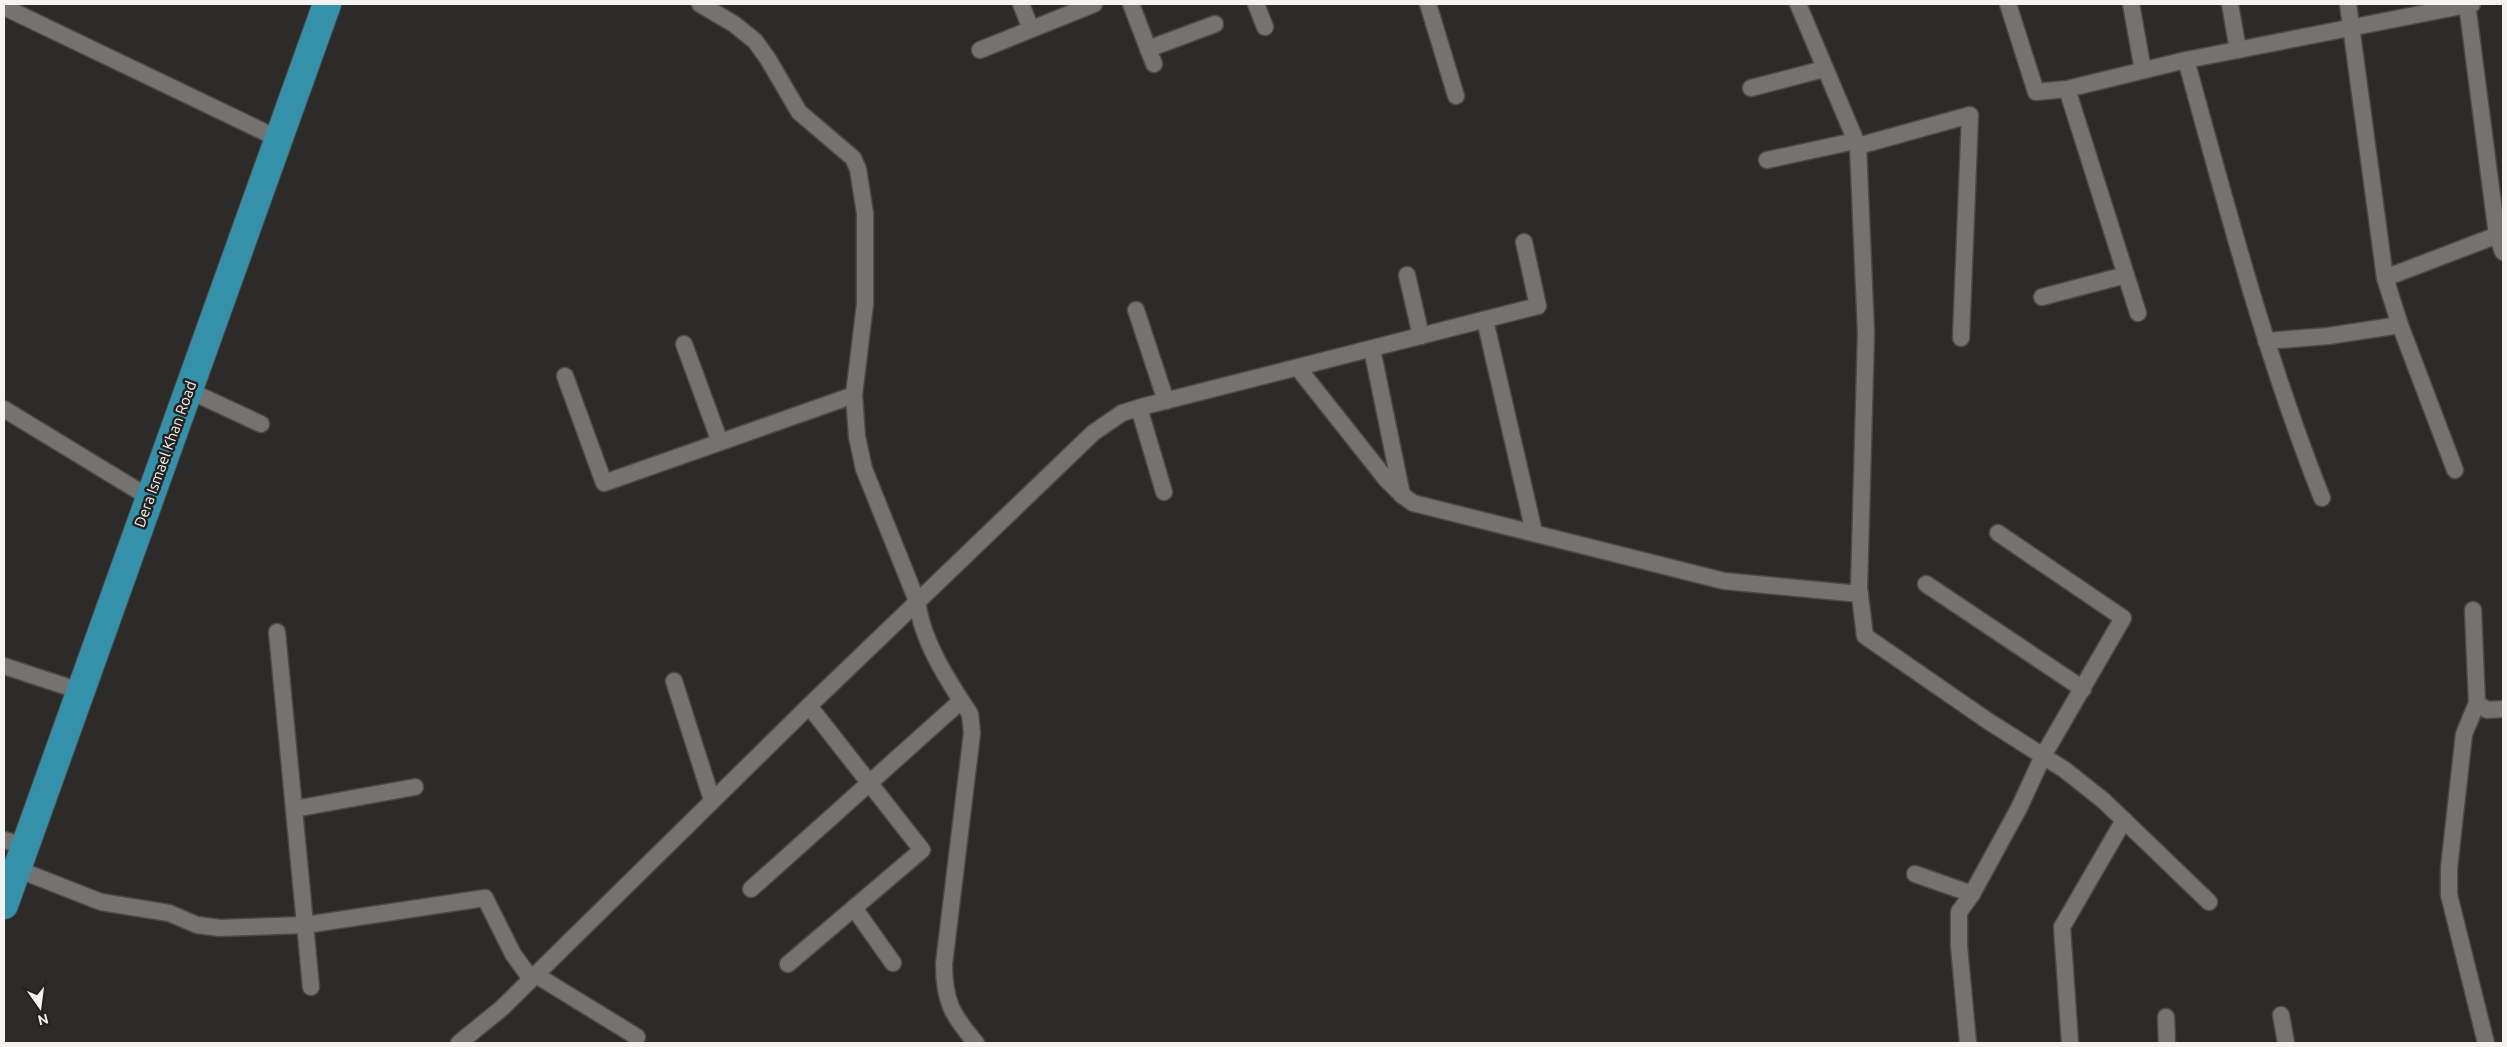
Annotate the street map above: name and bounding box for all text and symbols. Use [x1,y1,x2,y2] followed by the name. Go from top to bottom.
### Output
[131,379,199,529] street label: Dera Ismael Khan Road
[15,982,65,1032] north arrow
[36,1011,50,1029] text: N

